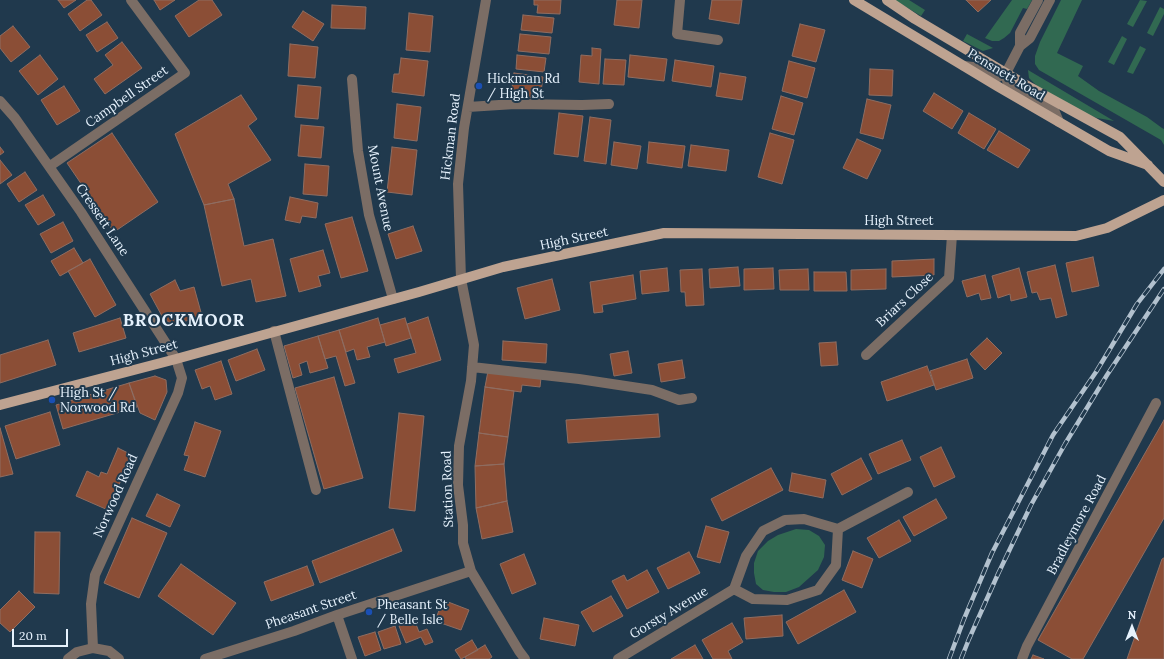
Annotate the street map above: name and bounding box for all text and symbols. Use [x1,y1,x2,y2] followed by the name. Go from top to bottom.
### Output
[965,46,1047,104] street label: Pensnett Road
[83,63,171,131] street label: Campbell Street
[487,71,560,102] place label: Hickman Rd / High St
[474,81,484,91] marker: Hickman Rd / High St
[438,93,464,181] street label: Hickman Road
[364,144,396,232] street label: Mount Avenue
[72,181,132,259] street label: Cressett Lane
[864,213,934,229] street label: High Street
[539,224,609,254] street label: High Street
[873,270,937,330] street label: Briars Close
[123,311,245,331] district label: BROCKMOOR
[109,337,179,369] street label: High Street
[60,385,136,416] place label: High St / Norwood Rd
[47,395,57,405] marker: High St / Norwood Rd
[439,450,457,528] street label: Station Road
[91,452,141,540] street label: Norwood Road
[1044,472,1110,578] street label: Bradleymore Road
[627,583,711,643] street label: Gorsty Avenue
[263,587,359,633] street label: Pheasant Street
[377,597,448,628] place label: Pheasant St / Belle Isle
[364,607,374,617] marker: Pheasant St / Belle Isle
[1112,607,1152,647] north arrow
[1128,608,1136,622] text: N
[14,621,70,647] scale bar
[19,628,47,643] text: 20 m

